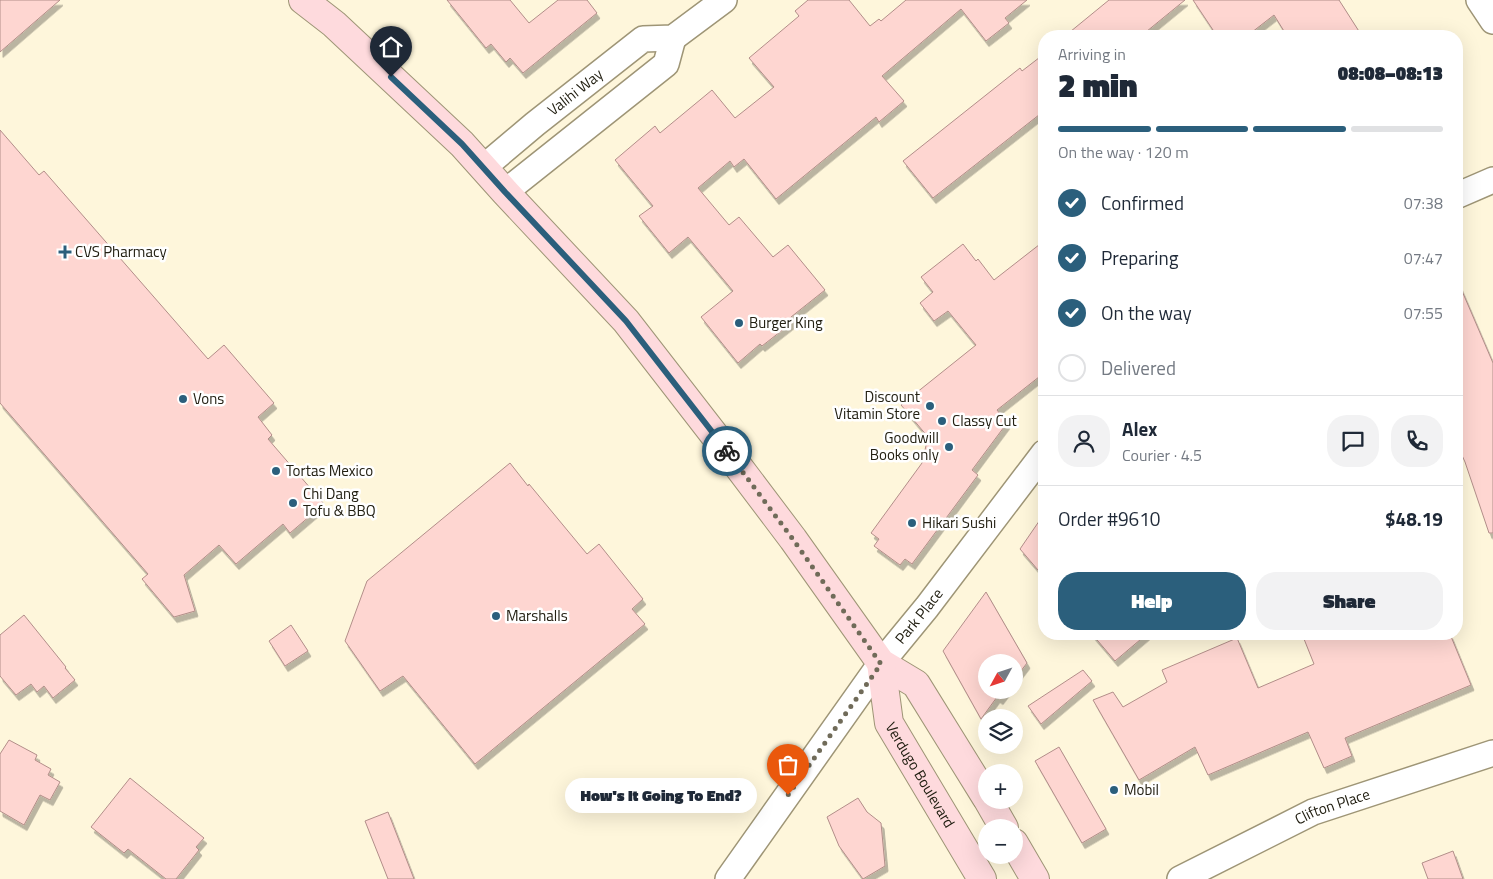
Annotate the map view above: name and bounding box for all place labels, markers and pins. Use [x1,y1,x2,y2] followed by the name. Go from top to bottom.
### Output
[370,26,412,77] pin
[75,240,167,263] place label: CVS Pharmacy
[59,246,71,258] marker: CVS Pharmacy
[749,311,823,334] place label: Burger King
[733,317,745,329] marker: Burger King
[834,385,921,425] place label: Discount Vitamin Store
[193,387,224,410] place label: Vons
[177,393,189,405] marker: Vons
[924,400,936,412] marker: Discount Vitamin Store
[952,409,1017,432] place label: Classy Cut
[936,415,948,427] marker: Classy Cut
[870,426,939,466] place label: Goodwill Books only
[943,441,955,453] marker: Goodwill Books only
[286,459,373,482] place label: Tortas Mexico
[270,465,282,477] marker: Tortas Mexico
[303,482,376,522] place label: Chi Dang Tofu & BBQ
[287,497,299,509] marker: Chi Dang Tofu & BBQ
[922,511,996,534] place label: Hikari Sushi
[906,517,918,529] marker: Hikari Sushi
[506,604,568,627] place label: Marshalls
[490,610,502,622] marker: Marshalls
[767,744,809,795] pin
[566,778,758,812] callout: How's It Going To End?
[1124,778,1159,801] place label: Mobil
[1108,784,1120,796] marker: Mobil

